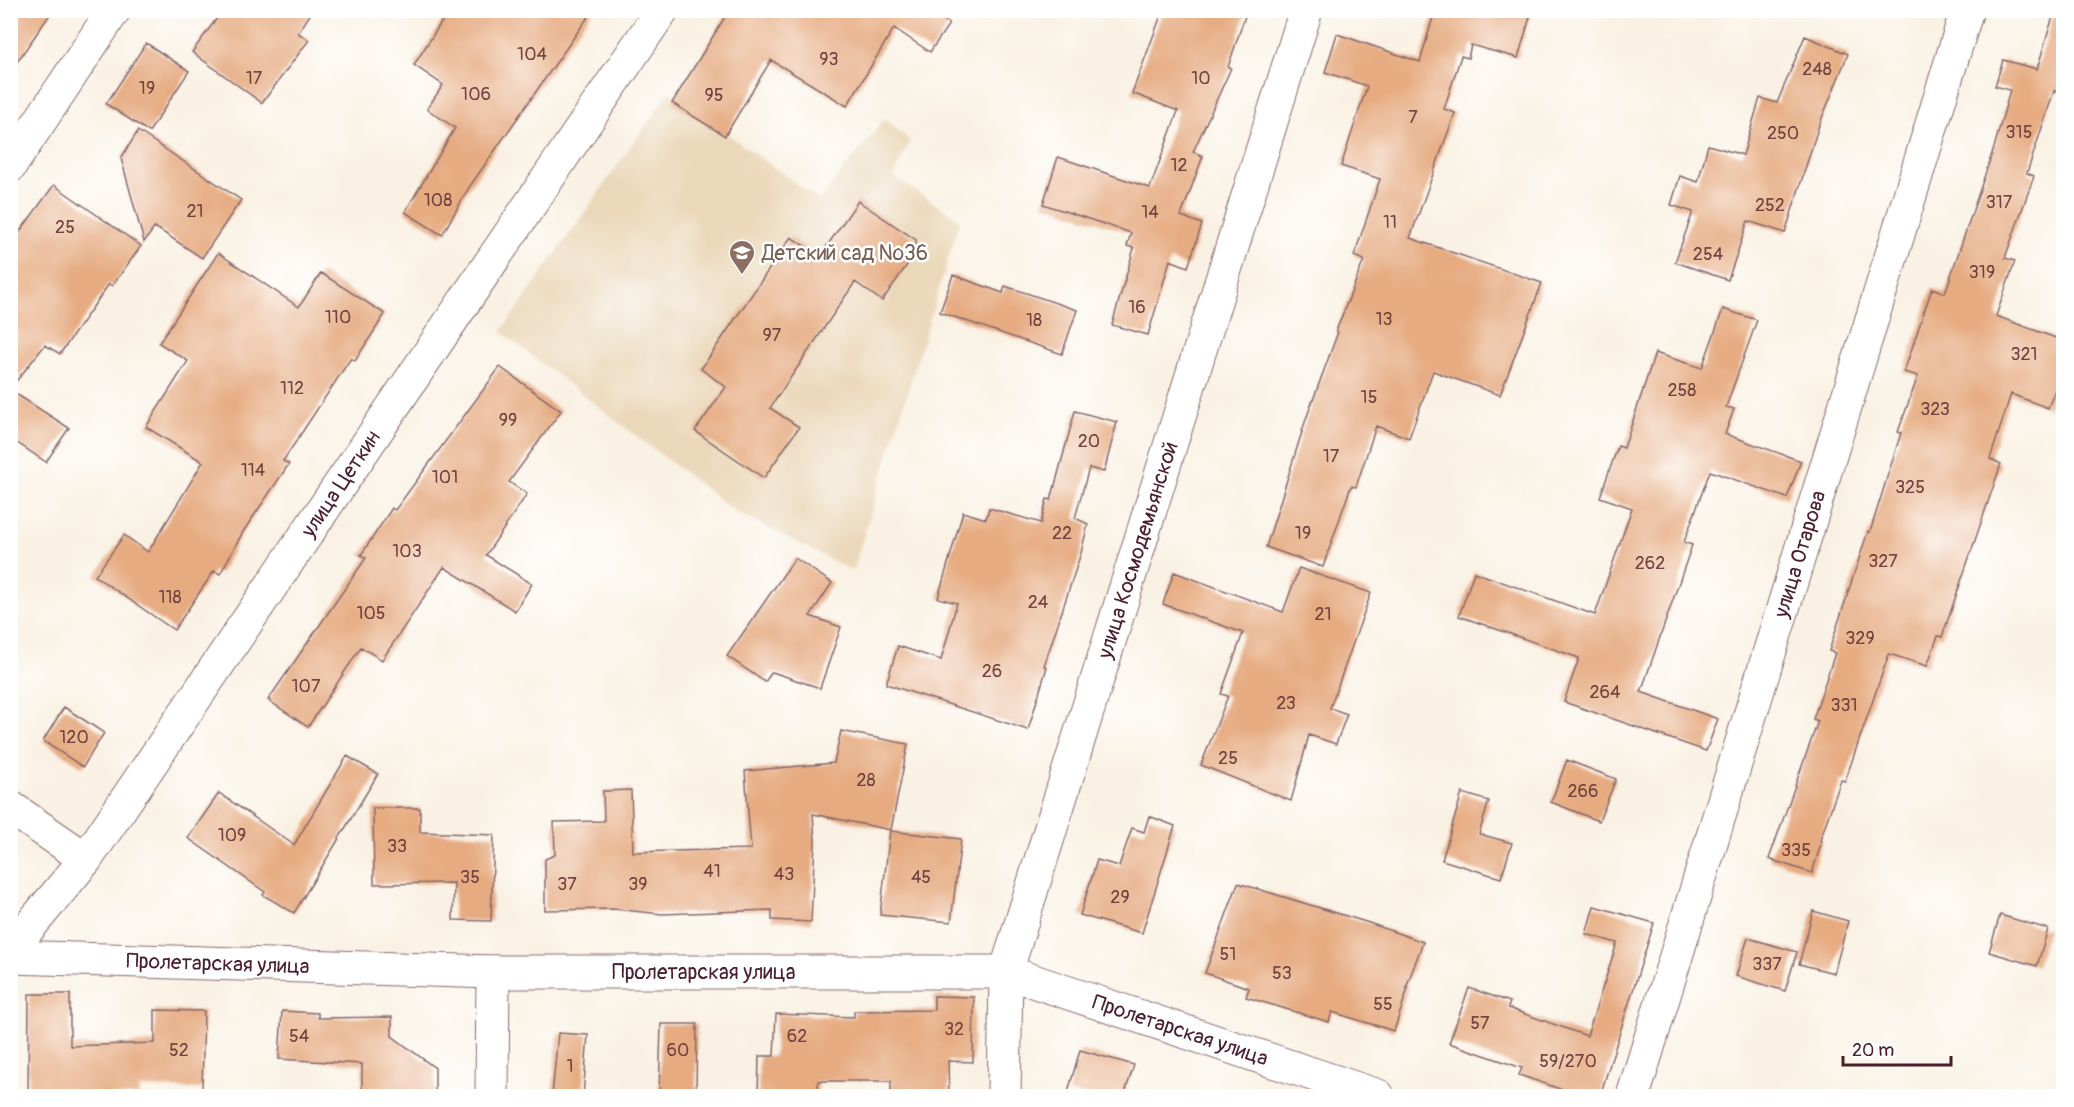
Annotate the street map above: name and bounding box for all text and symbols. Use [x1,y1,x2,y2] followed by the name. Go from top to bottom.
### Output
[517,43,547,66] house number: 104
[819,48,839,71] house number: 93
[1802,58,1832,81] house number: 248
[246,67,263,90] house number: 17
[1191,67,1211,90] house number: 10
[139,77,155,100] house number: 19
[461,83,491,106] house number: 106
[704,84,724,107] house number: 95
[1408,106,1418,129] house number: 7
[2006,121,2032,144] house number: 315
[1767,122,1799,145] house number: 250
[1170,154,1188,177] house number: 12
[424,189,452,212] house number: 108
[1986,191,2013,214] house number: 317
[1755,194,1785,217] house number: 252
[186,200,204,223] house number: 21
[1141,201,1159,224] house number: 14
[1383,211,1397,234] house number: 11
[55,216,75,239] house number: 25
[727,238,757,276] school or university icon: Детский сад №36
[761,240,928,267] place label: Детский сад №36
[1693,243,1724,266] house number: 254
[1969,261,1995,284] house number: 319
[1128,296,1146,319] house number: 16
[325,306,351,329] house number: 110
[1375,308,1393,331] house number: 13
[1026,309,1042,332] house number: 18
[763,324,782,347] house number: 97
[2010,343,2038,366] house number: 321
[280,377,304,400] house number: 112
[1668,379,1696,402] house number: 258
[1361,386,1377,409] house number: 15
[1920,398,1950,421] house number: 323
[499,409,517,432] house number: 99
[294,425,386,543] street label: улица Цеткин
[1078,430,1100,453] house number: 20
[1091,438,1184,663] street label: улица Космодемьянской
[1323,445,1340,468] house number: 17
[241,459,266,482] house number: 114
[432,466,458,489] house number: 101
[1895,476,1925,499] house number: 325
[1767,487,1832,622] street label: улица Отарова
[1052,522,1072,545] house number: 22
[1295,522,1311,545] house number: 19
[392,540,422,563] house number: 103
[1868,550,1898,573] house number: 327
[1635,552,1665,575] house number: 262
[158,586,182,609] house number: 118
[1028,591,1049,614] house number: 24
[356,602,386,625] house number: 105
[1314,603,1332,626] house number: 21
[1845,627,1875,650] house number: 329
[982,660,1002,683] house number: 26
[292,675,321,698] house number: 107
[1590,681,1621,704] house number: 264
[1276,692,1296,715] house number: 23
[1830,694,1858,717] house number: 331
[59,726,89,749] house number: 120
[1218,747,1238,770] house number: 25
[856,769,876,792] house number: 28
[1567,780,1599,803] house number: 266
[218,824,246,847] house number: 109
[387,835,407,858] house number: 33
[1781,839,1811,862] house number: 335
[703,860,721,883] house number: 41
[774,863,794,886] house number: 43
[460,866,480,889] house number: 35
[911,866,931,889] house number: 45
[557,873,577,896] house number: 37
[628,873,648,896] house number: 39
[1110,886,1130,909] house number: 29
[1220,943,1236,966] house number: 51
[126,947,310,980] street label: Пролетарская улица
[1752,953,1782,976] house number: 337
[612,959,796,986] street label: Пролетарская улица
[1272,962,1292,985] house number: 53
[1089,988,1272,1072] street label: Пролетарская улица
[1373,993,1393,1016] house number: 55
[1470,1012,1490,1035] house number: 57
[944,1018,964,1041] house number: 32
[289,1025,310,1048] house number: 54
[787,1025,807,1048] house number: 62
[1843,1029,1951,1067] scale bar
[169,1039,189,1062] house number: 52
[667,1039,689,1062] house number: 60
[1852,1039,1894,1062] text: 20 m
[1539,1050,1597,1073] house number: 59/270
[566,1055,574,1078] house number: 1

